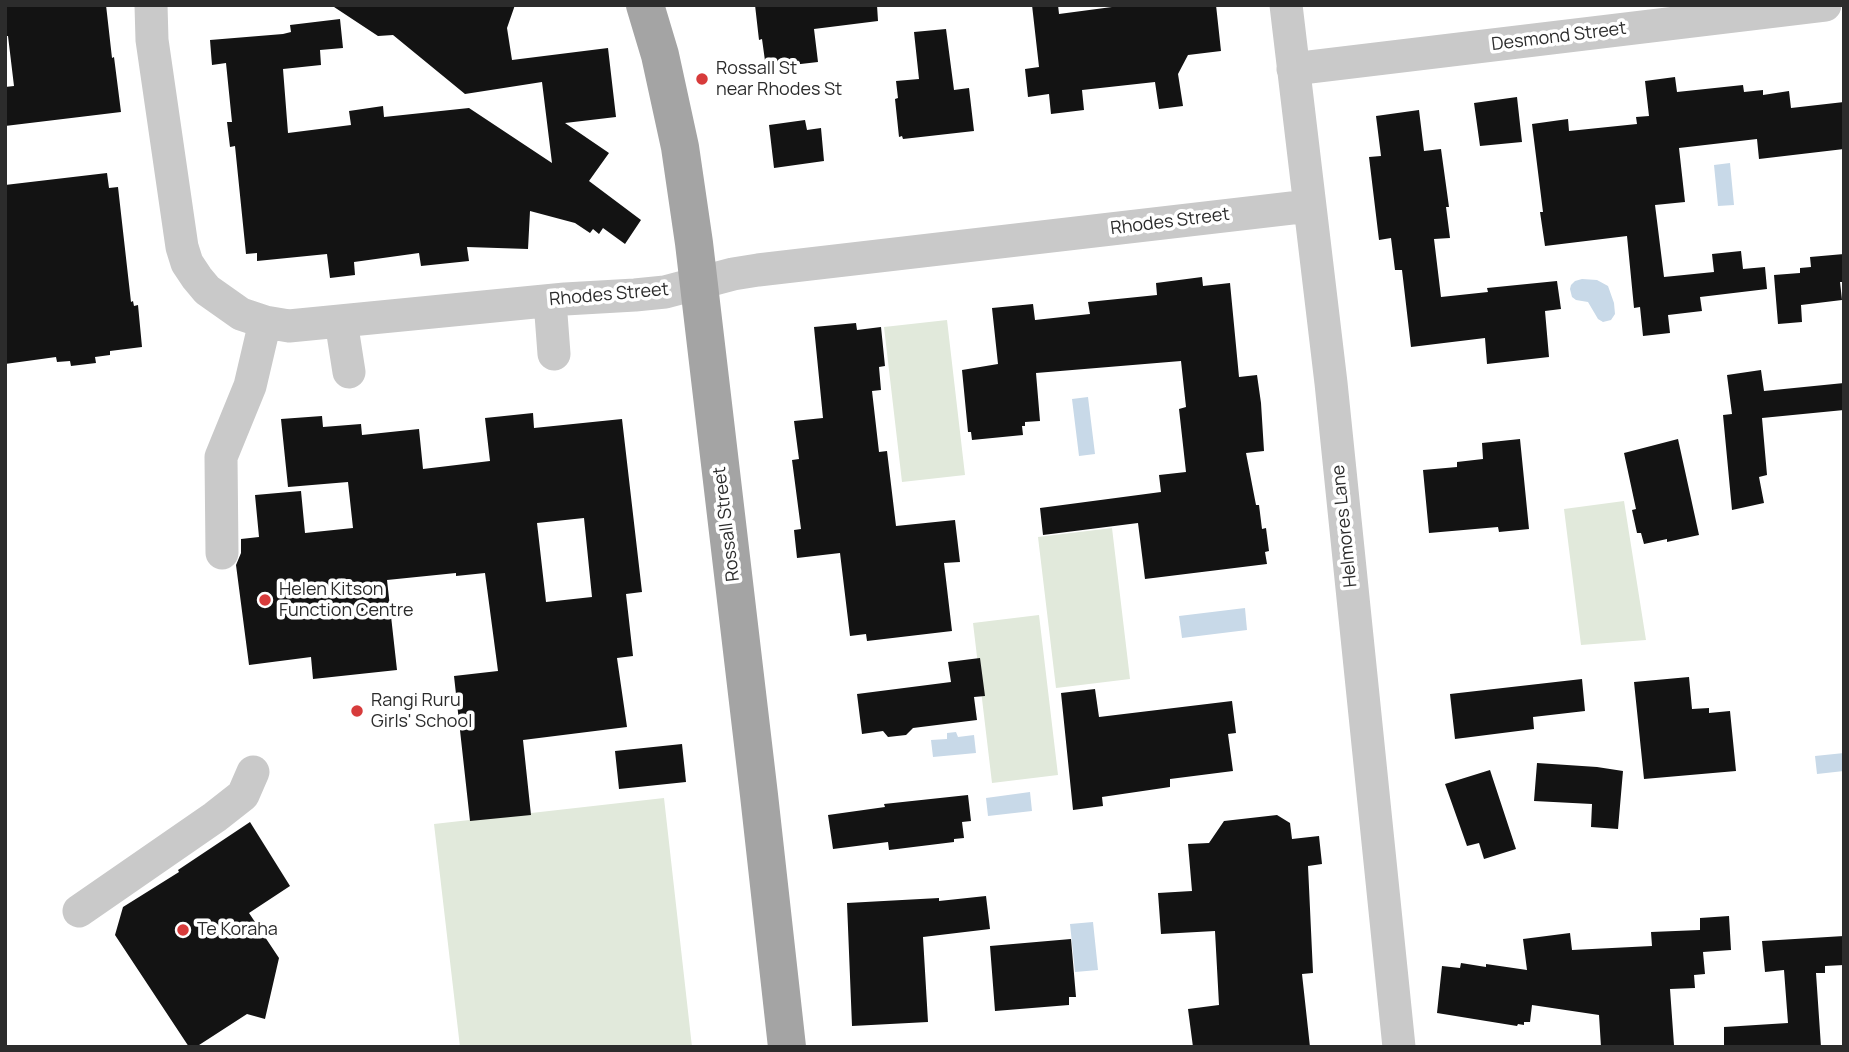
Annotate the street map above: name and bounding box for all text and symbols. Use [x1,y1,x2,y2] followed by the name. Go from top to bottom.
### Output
[1490,18,1628,56] street label: Desmond Street
[716,58,842,100] place label: Rossall St near Rhodes St
[694,71,710,87] marker: Rossall St near Rhodes St
[1109,204,1231,240] street label: Rhodes Street
[548,279,670,311] street label: Rhodes Street
[1328,464,1362,588] street label: Helmores Lane
[709,465,745,583] street label: Rossall Street
[279,579,414,622] place label: Helen Kitson Function Centre
[257,592,273,608] marker: Helen Kitson Function Centre
[371,690,472,732] place label: Rangi Ruru Girls' School
[349,703,365,719] marker: Rangi Ruru Girls' School
[197,919,278,941] place label: Te Koraha
[175,922,191,938] marker: Te Koraha

